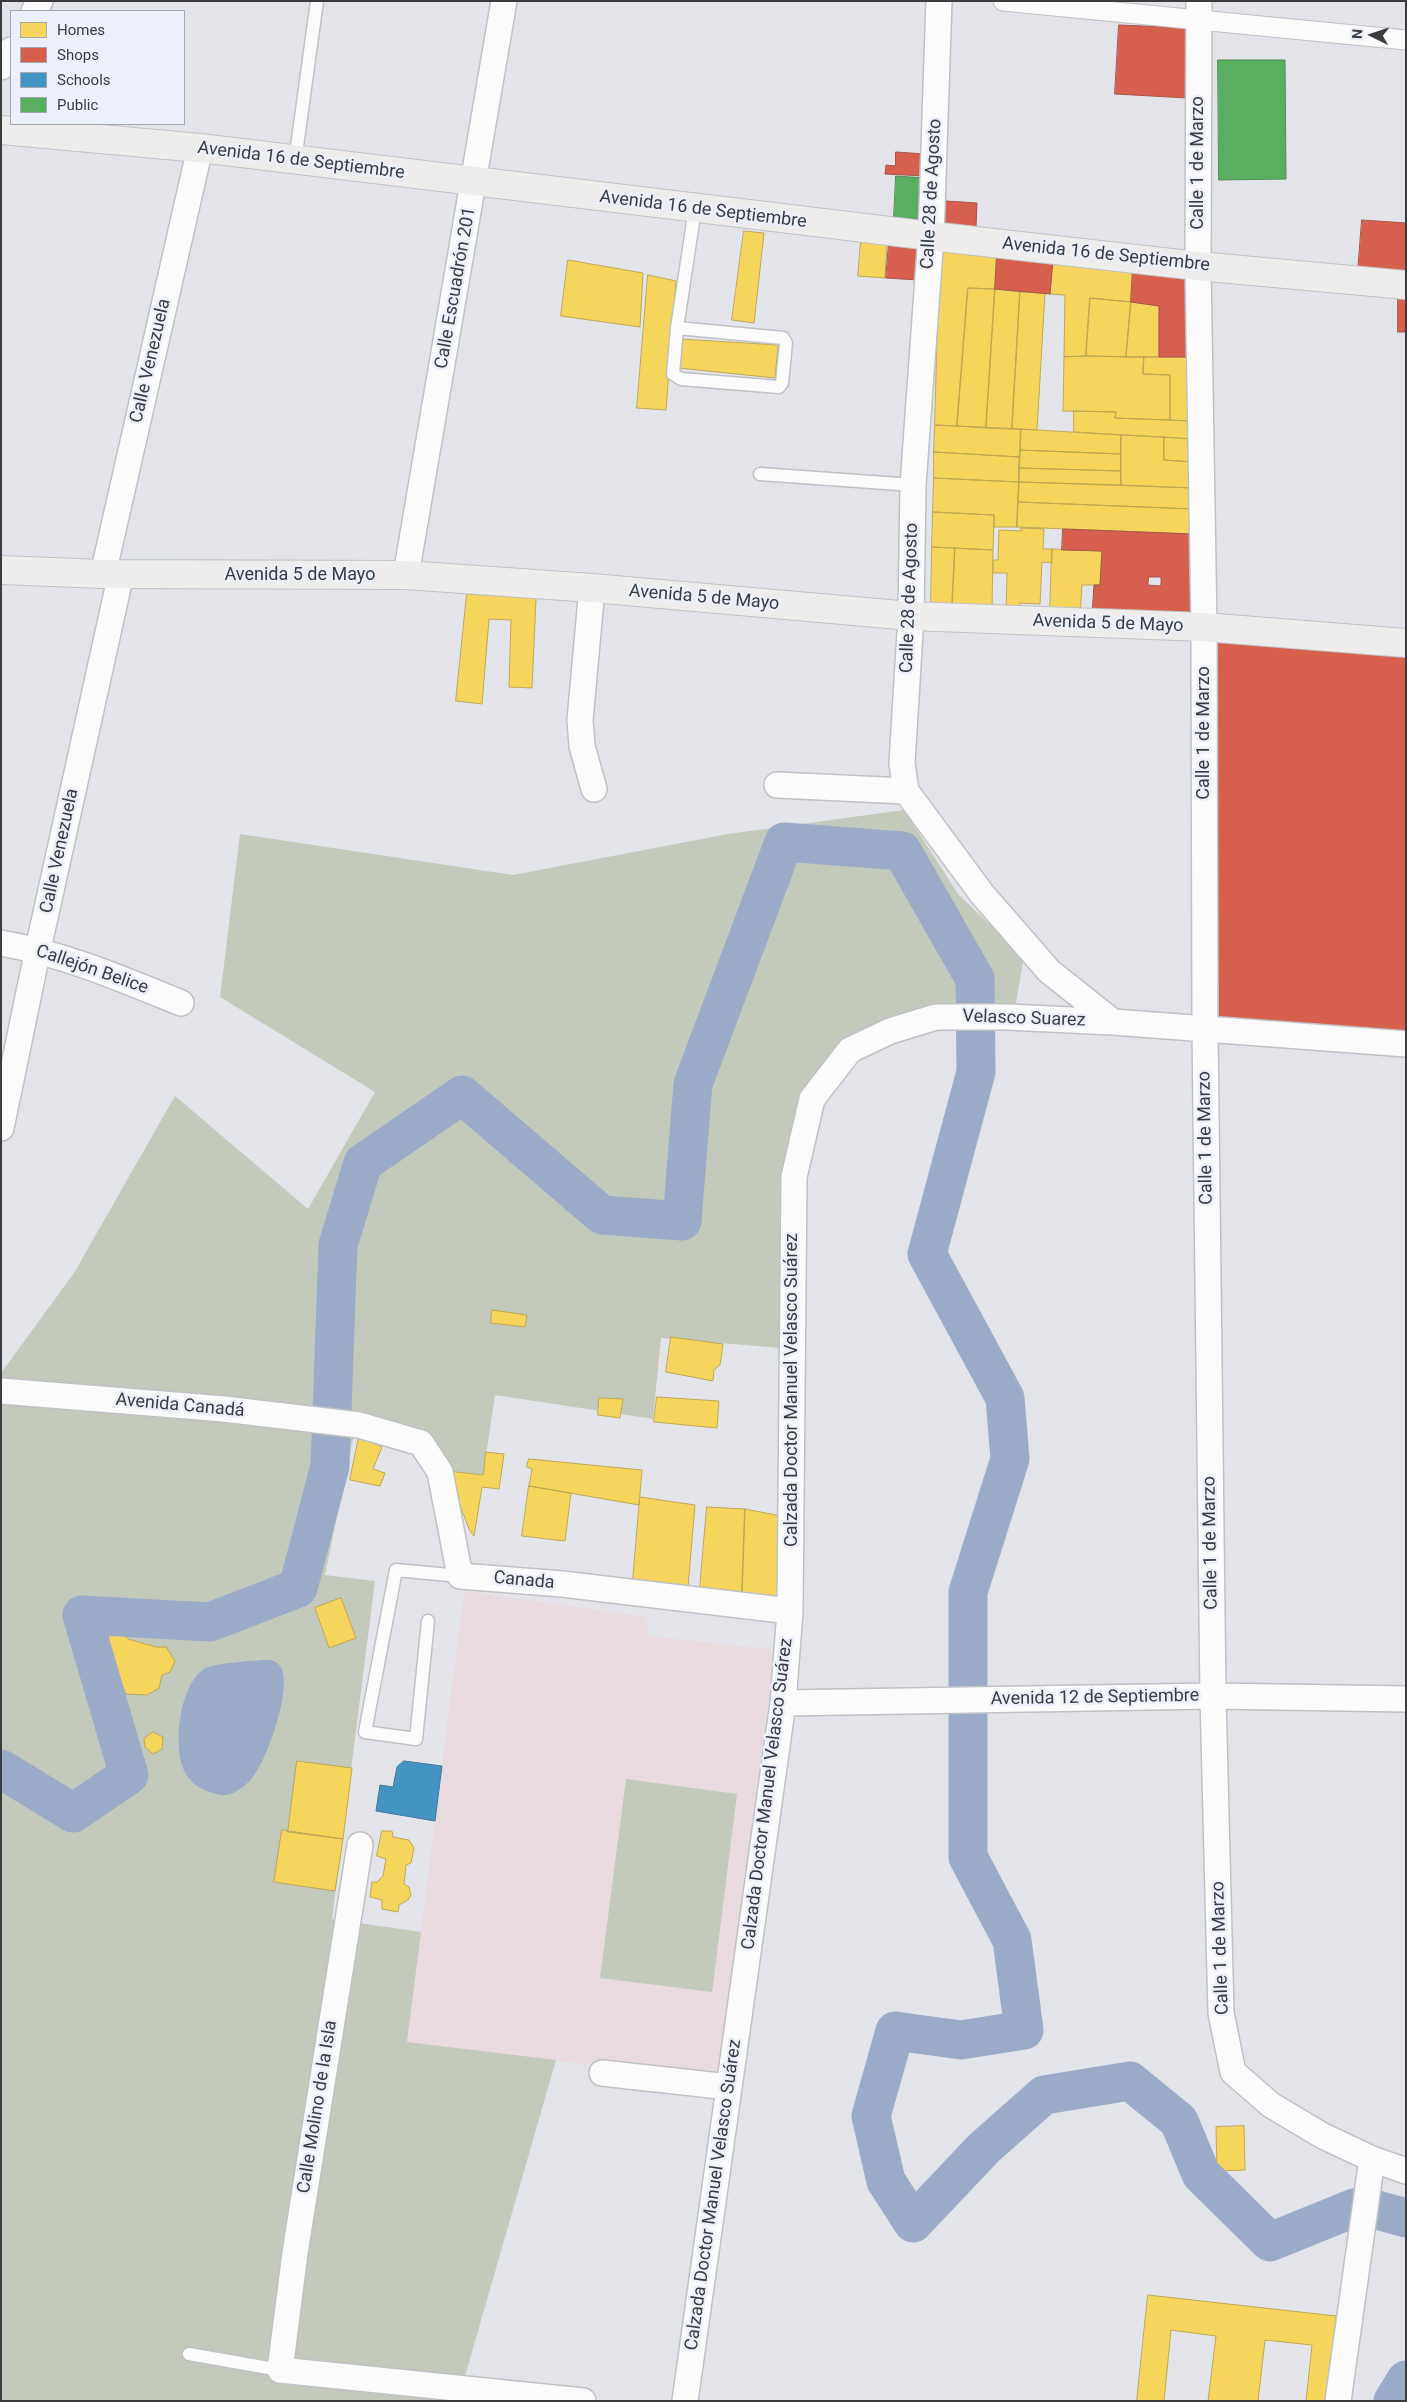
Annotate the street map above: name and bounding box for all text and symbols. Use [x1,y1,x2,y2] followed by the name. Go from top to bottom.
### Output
[10,10,185,125] legend
[1347,10,1397,60] north arrow
[57,21,105,39] text: Homes
[1349,28,1365,39] text: N
[57,46,99,64] text: Shops
[57,71,111,89] text: Schools
[57,96,98,114] text: Public
[1187,96,1209,230] street label: Calle 1 de Marzo
[917,118,947,270] street label: Calle 28 de Agosto
[196,138,406,184] street label: Avenida 16 de Septiembre
[598,187,808,233] street label: Avenida 16 de Septiembre
[431,205,481,371] street label: Calle Escuadrón 201
[1001,233,1211,277] street label: Avenida 16 de Septiembre
[126,297,176,425] street label: Calle Venezuela
[897,522,923,674] street label: Calle 28 de Agosto
[225,564,375,586] street label: Avenida 5 de Mayo
[628,581,780,615] street label: Avenida 5 de Mayo
[1032,611,1184,637] street label: Avenida 5 de Mayo
[1193,666,1215,800] street label: Calle 1 de Marzo
[36,787,84,915] street label: Calle Venezuela
[33,941,151,999] street label: Callejón Belice
[962,1006,1086,1032] street label: Velasco Suarez
[1194,1071,1218,1205] street label: Calle 1 de Marzo
[781,1233,803,1547] street label: Calzada Doctor Manuel Velasco Suárez
[115,1390,245,1422] street label: Avenida Canadá
[1199,1476,1223,1610] street label: Calle 1 de Marzo
[493,1568,555,1594] street label: Canada
[738,1637,798,1951] street label: Calzada Doctor Manuel Velasco Suárez
[991,1685,1199,1711] street label: Avenida 12 de Septiembre
[1208,1881,1234,2015] street label: Calle 1 de Marzo
[294,2019,342,2195] street label: Calle Molino de la Isla
[681,2038,747,2352] street label: Calzada Doctor Manuel Velasco Suárez

